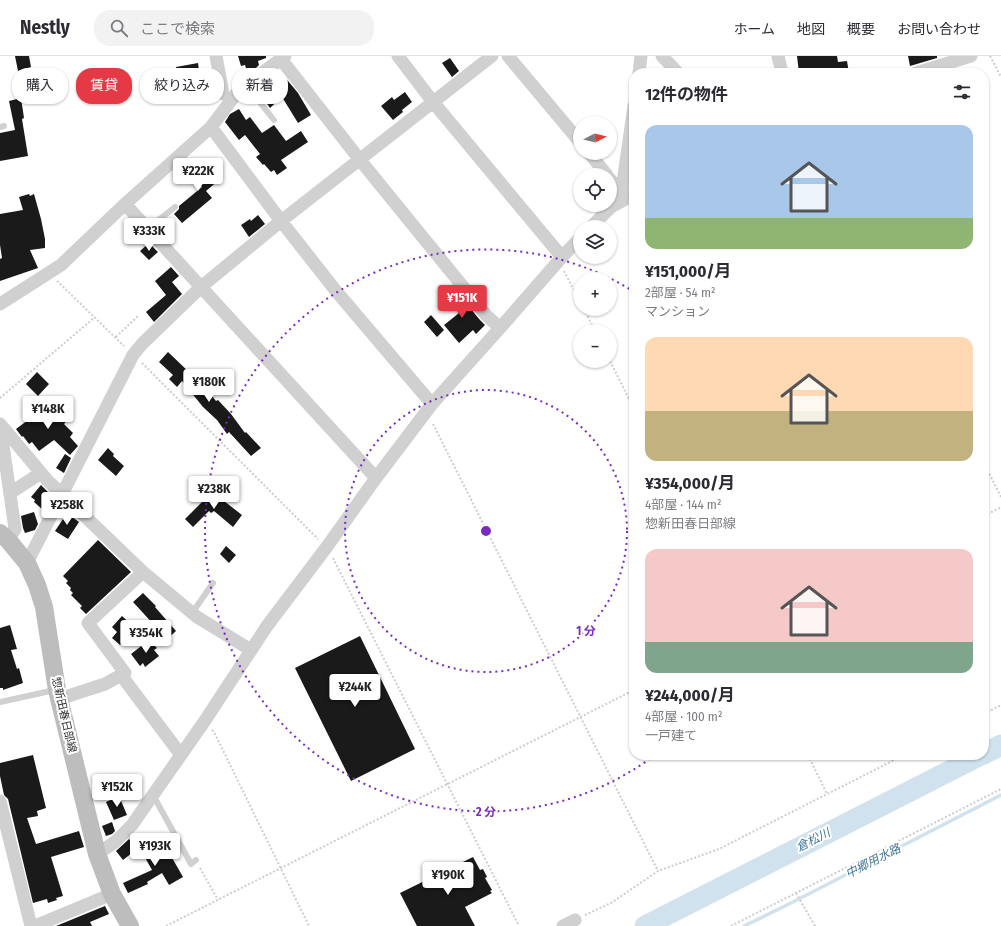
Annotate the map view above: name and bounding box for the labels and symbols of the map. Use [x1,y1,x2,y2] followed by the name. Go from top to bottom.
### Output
[573,116,617,160] north arrow
[170,158,226,192] pin: ¥222K
[121,218,177,252] pin: ¥333K
[434,285,490,319] pin: ¥151K
[181,369,237,403] pin: ¥180K
[20,396,76,430] pin: ¥148K
[186,476,242,510] pin: ¥238K
[39,492,95,526] pin: ¥258K
[479,524,493,538] centre of rings
[118,620,174,654] pin: ¥354K
[576,624,596,638] text: 1 分
[327,674,383,708] pin: ¥244K
[49,676,79,754] street label: 惣新田春日部線
[89,774,145,808] pin: ¥152K
[475,805,496,819] text: 2 分
[794,825,834,854] water label: 倉松川
[127,833,183,867] pin: ¥193K
[843,841,904,881] water label: 中郷用水路
[420,862,476,896] pin: ¥190K

